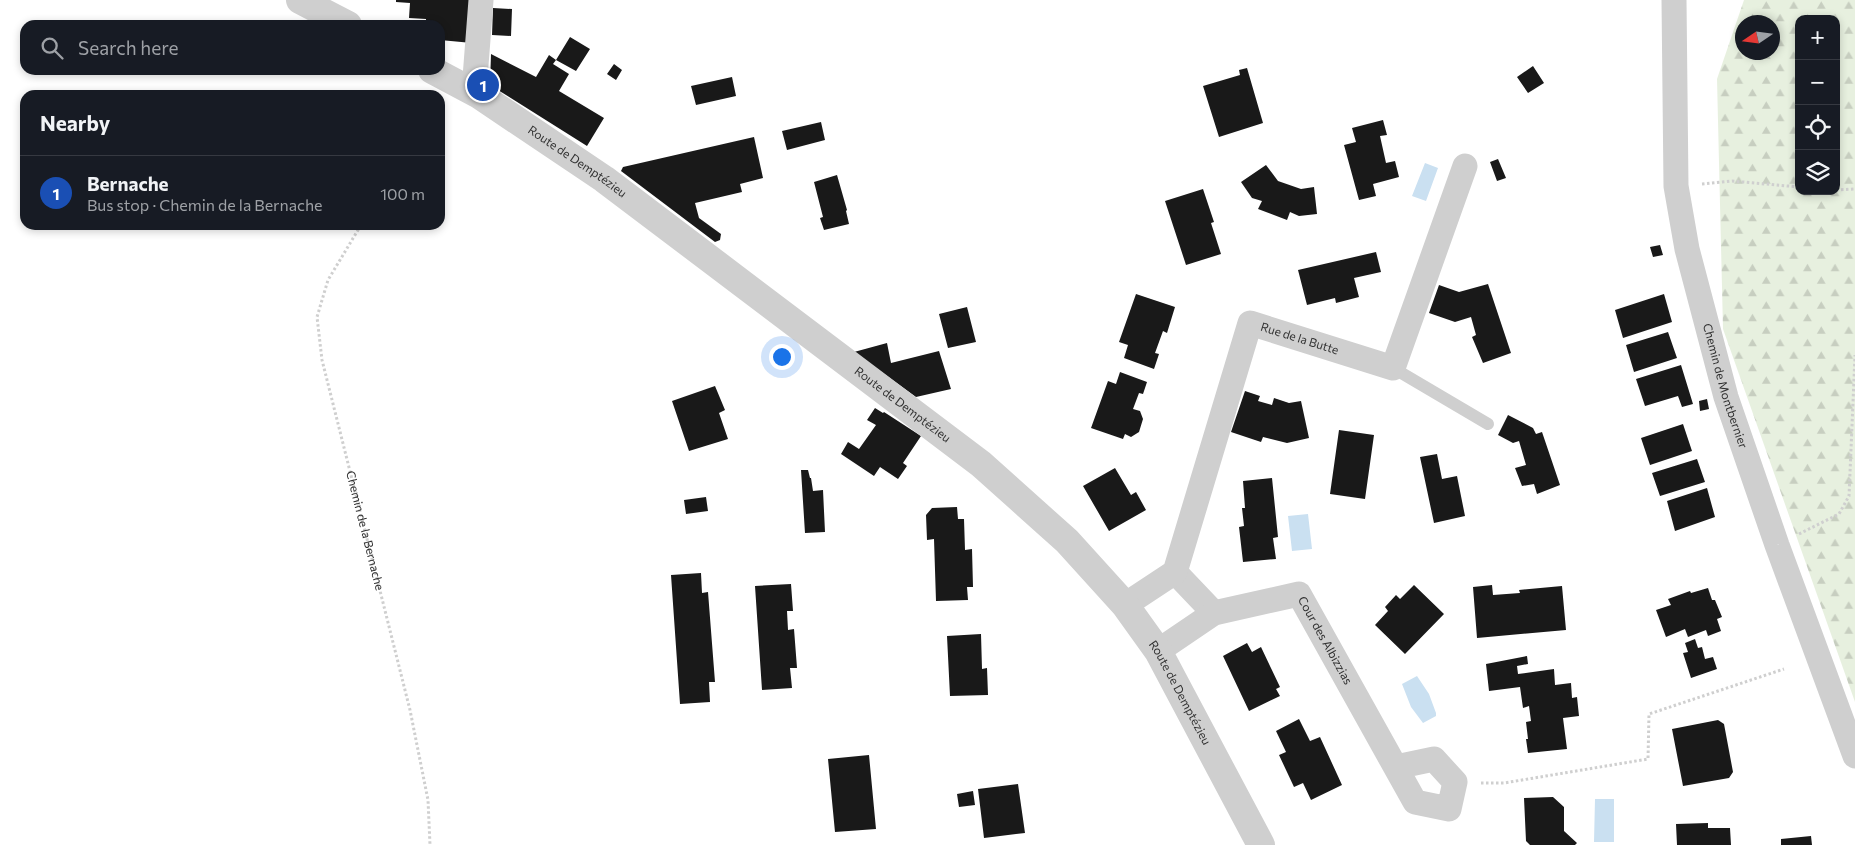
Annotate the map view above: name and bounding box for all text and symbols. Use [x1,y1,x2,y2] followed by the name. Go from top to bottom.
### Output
[1735,15,1780,60] north arrow
[1795,15,1840,195] map controls
[1795,15,1840,60] button: +
[20,20,445,75] search box
[38,34,66,62] icon: search
[78,36,178,59] text: Search here
[1795,60,1840,105] button: −
[467,66,499,104] pin: 1
[1795,105,1840,150] button: locate
[40,110,110,135] text: Nearby
[526,122,630,200] street label: Route de Demptézieu
[1795,150,1840,195] button: layers
[87,172,169,195] text: Bernache
[52,184,60,203] text: 1
[380,184,425,203] text: 100 m
[87,195,323,214] text: Bus stop · Chemin de la Bernache
[1259,319,1341,357] street label: Rue de la Butte
[1701,322,1751,450] street label: Chemin de Montbernier
[769,344,795,370] your location
[852,363,954,445] street label: Route de Demptézieu
[344,469,388,592] street label: Chemin de la Bernache
[1296,594,1356,686] street label: Cour des Albizzias
[1147,637,1215,747] street label: Route de Demptézieu

